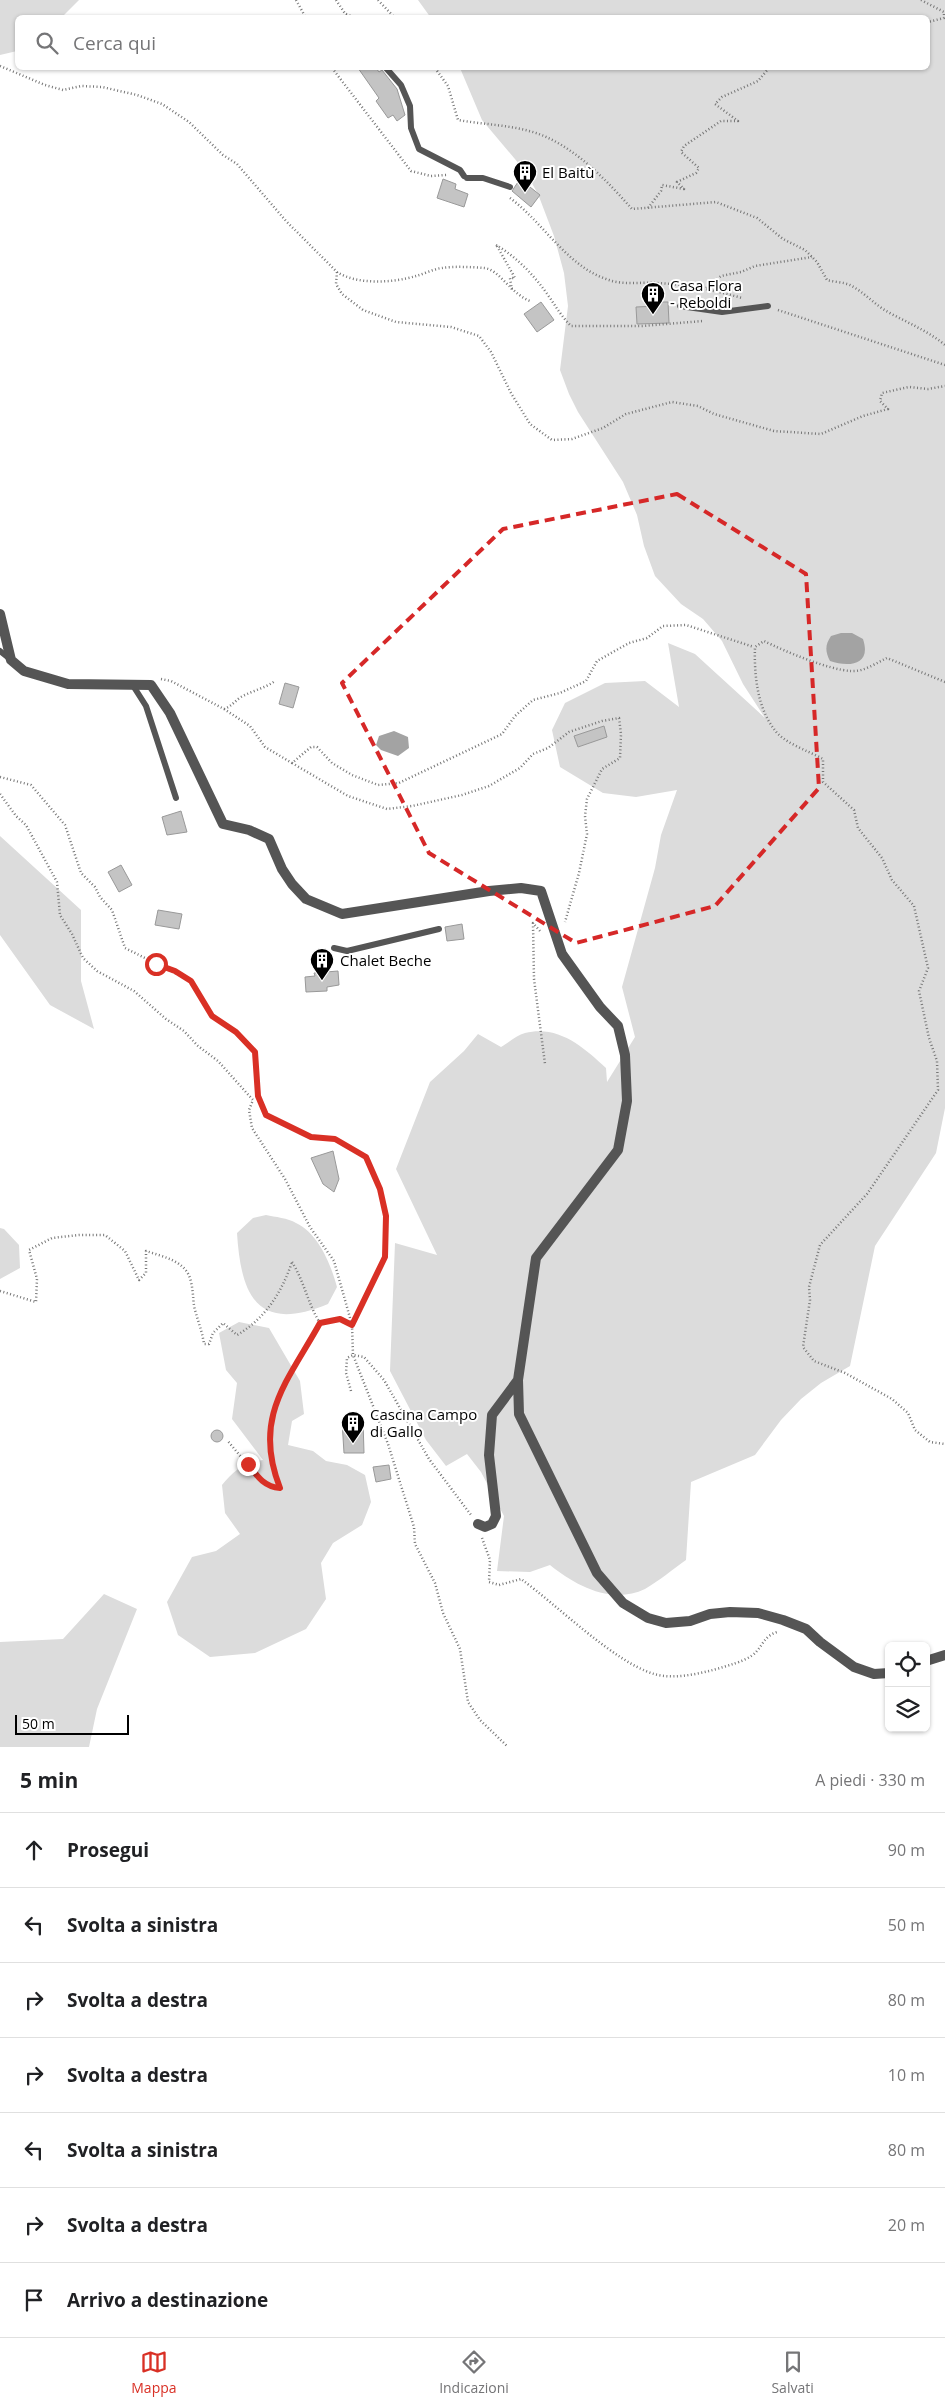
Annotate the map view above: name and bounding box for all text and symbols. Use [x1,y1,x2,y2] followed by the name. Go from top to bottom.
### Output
[15,15,930,70] search box
[33,29,61,57] icon: search
[73,30,156,56] text: Cerca qui
[512,159,538,193] building icon: El Baitù
[542,162,594,182] place label: El Baitù
[670,275,742,312] place label: Casa Flora - Reboldi
[640,281,666,315] building icon: Casa Flora - Reboldi
[309,947,335,981] building icon: Chalet Beche
[340,950,431,970] place label: Chalet Beche
[145,953,168,976] route start
[370,1404,477,1441] place label: Cascina Campo di Gallo
[340,1410,366,1444] building icon: Cascina Campo di Gallo
[237,1453,260,1476] route end
[885,1642,930,1732] map controls
[885,1642,930,1687] button: locate
[885,1687,930,1732] button: layers
[15,1712,129,1735] scale bar
[22,1714,55,1733] text: 50 m
[20,1766,78,1794] text: 5 min
[815,1769,925,1791] text: A piedi · 330 m
[20,1836,48,1864] icon: ahead
[67,1837,149,1863] text: Prosegui
[888,1839,925,1861] text: 90 m
[20,1911,48,1939] icon: left
[67,1912,218,1938] text: Svolta a sinistra
[888,1914,925,1936] text: 50 m
[20,1986,48,2014] icon: right
[67,1987,208,2013] text: Svolta a destra
[888,1989,925,2011] text: 80 m
[20,2061,48,2089] icon: right
[67,2062,208,2088] text: Svolta a destra
[888,2064,925,2086] text: 10 m
[20,2136,48,2164] icon: left
[67,2137,218,2163] text: Svolta a sinistra
[888,2139,925,2161] text: 80 m
[20,2211,48,2239] icon: right
[67,2212,208,2238] text: Svolta a destra
[888,2214,925,2236] text: 20 m
[20,2286,48,2314] icon: arrive
[67,2287,268,2313] text: Arrivo a destinazione
[131,2348,177,2397] tab: Mappa
[439,2348,509,2397] tab: Indicazioni
[771,2348,814,2397] tab: Salvati

